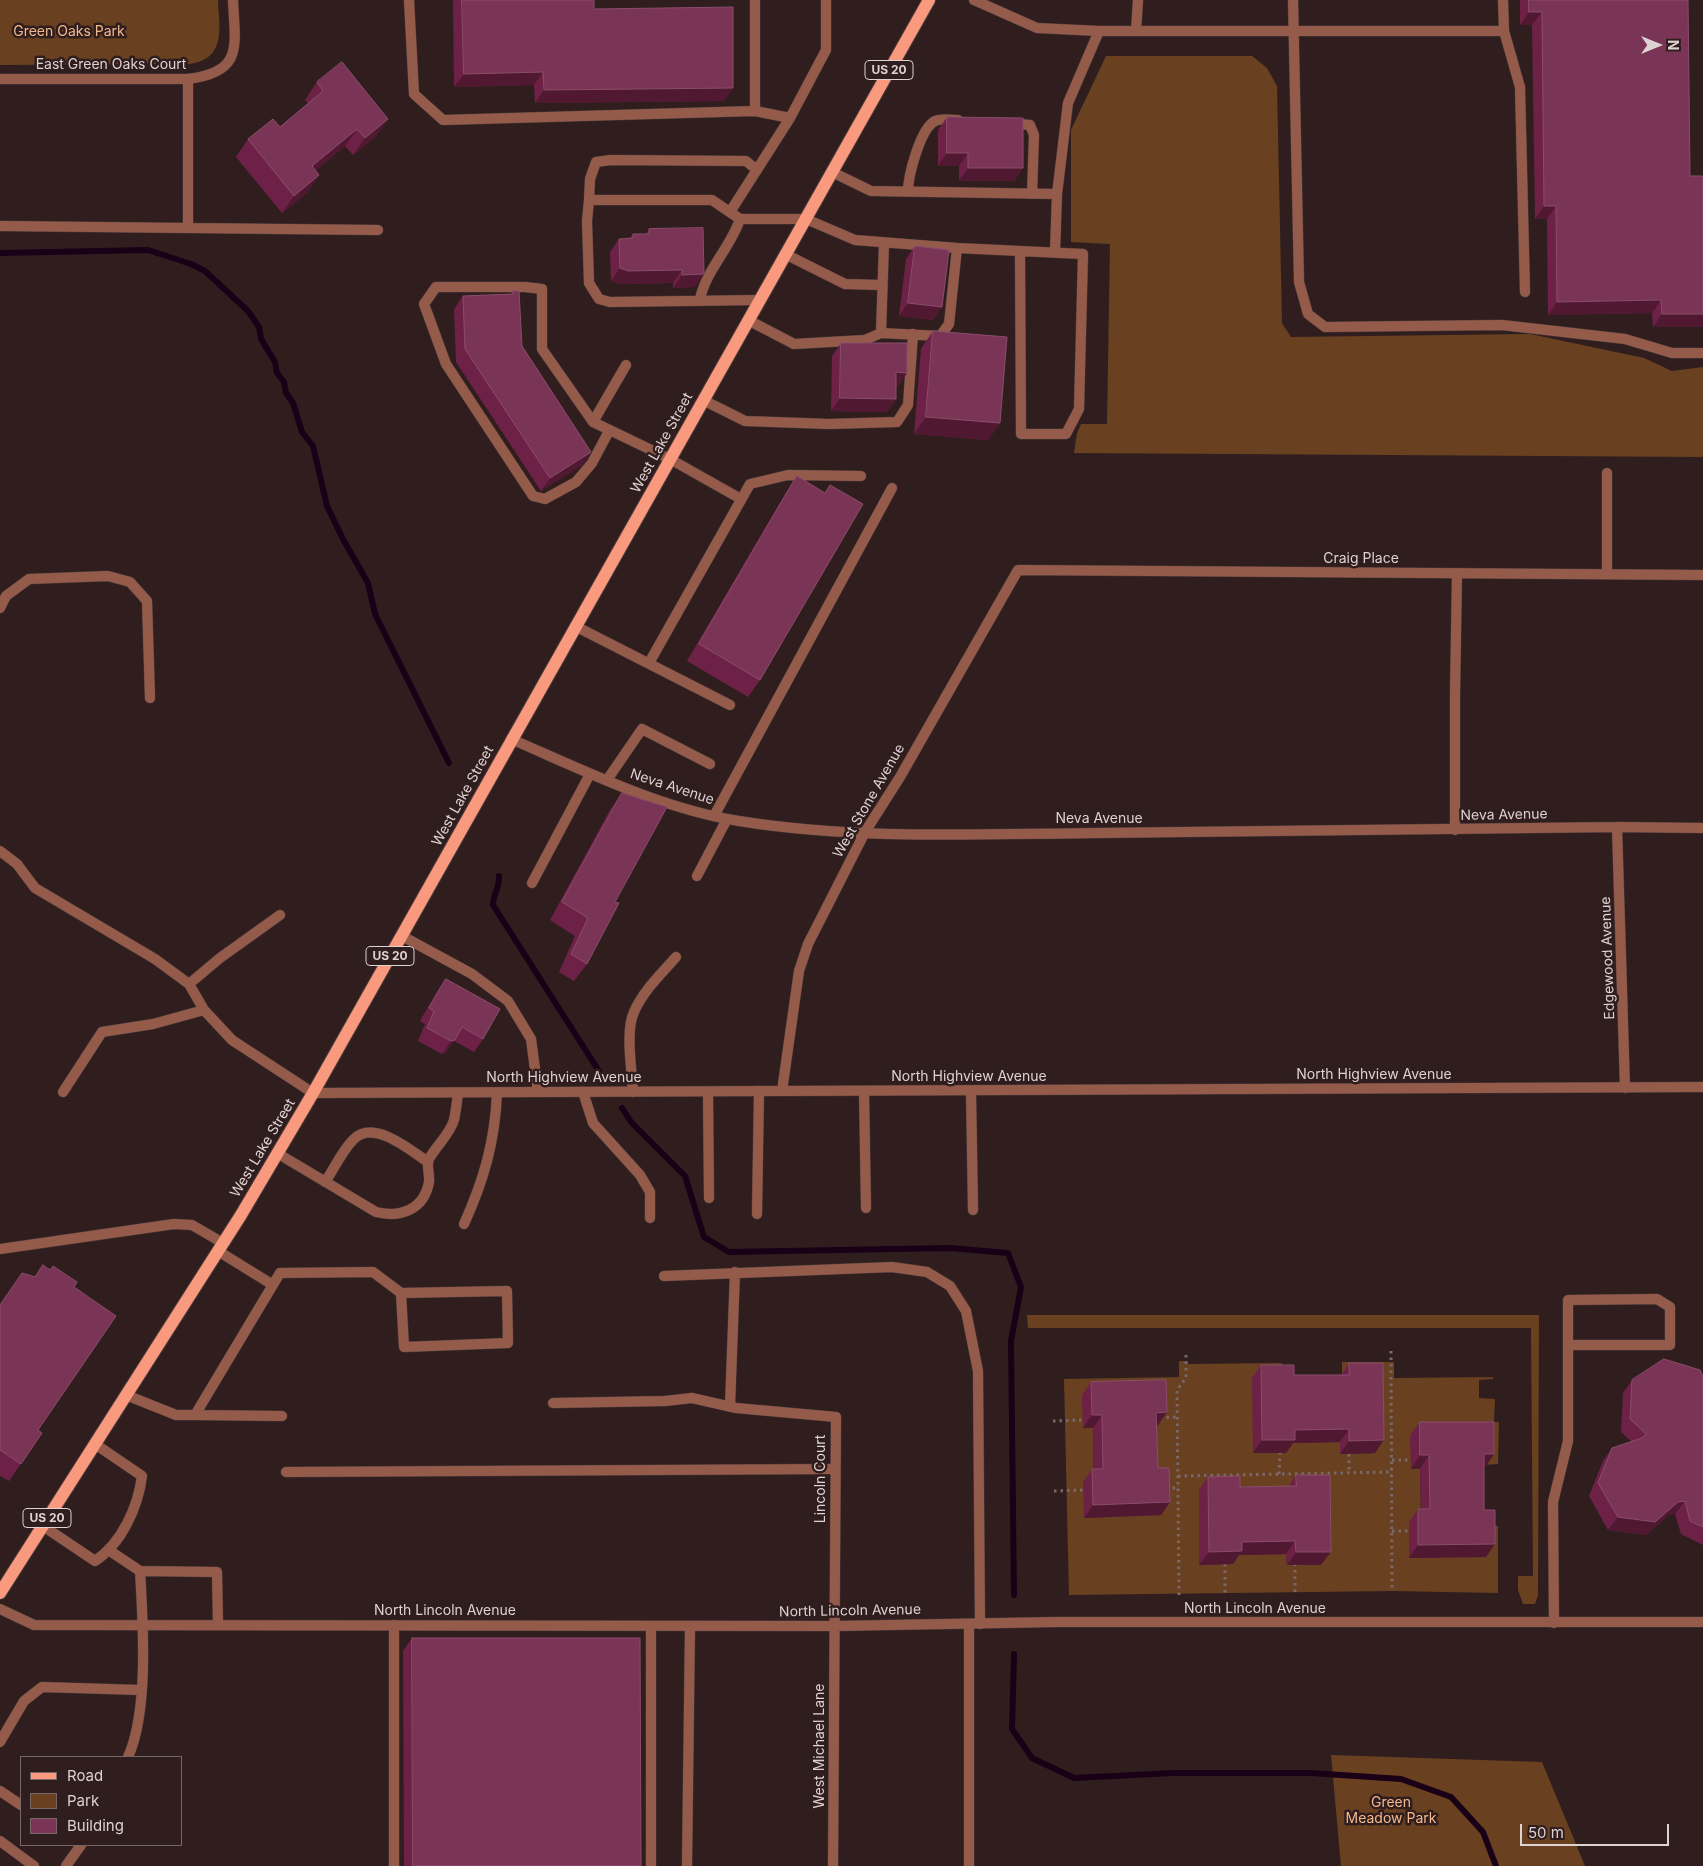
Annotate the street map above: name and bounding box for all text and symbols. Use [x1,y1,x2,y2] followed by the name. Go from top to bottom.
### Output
[1633,20,1683,70] north arrow
[13,24,125,40] park label: Green Oaks Park
[1665,40,1682,50] text: N
[36,57,186,73] street label: East Green Oaks Court
[865,60,913,80] road number: US 20
[628,390,696,496] street label: West Lake Street
[1323,551,1399,567] street label: Craig Place
[830,741,908,861] street label: West Stone Avenue
[429,743,497,849] street label: West Lake Street
[628,766,716,808] street label: Neva Avenue
[1460,806,1548,824] street label: Neva Avenue
[1055,811,1143,827] street label: Neva Avenue
[1597,896,1619,1020] street label: Edgewood Avenue
[366,946,414,966] road number: US 20
[1296,1067,1452,1083] street label: North Highview Avenue
[891,1069,1047,1085] street label: North Highview Avenue
[486,1070,642,1086] street label: North Highview Avenue
[227,1096,299,1200] street label: West Lake Street
[813,1435,829,1523] street label: Lincoln Court
[23,1509,71,1528] road number: US 20
[779,1601,921,1621] street label: North Lincoln Avenue
[1184,1601,1326,1617] street label: North Lincoln Avenue
[374,1603,516,1619] street label: North Lincoln Avenue
[812,1683,828,1809] street label: West Michael Lane
[20,1756,182,1846] legend
[67,1766,103,1785] text: Road
[67,1791,99,1810] text: Park
[1346,1795,1436,1828] park label: Green Meadow Park
[1523,1814,1672,1846] scale bar
[67,1816,124,1835] text: Building
[1528,1823,1564,1842] text: 50 m

